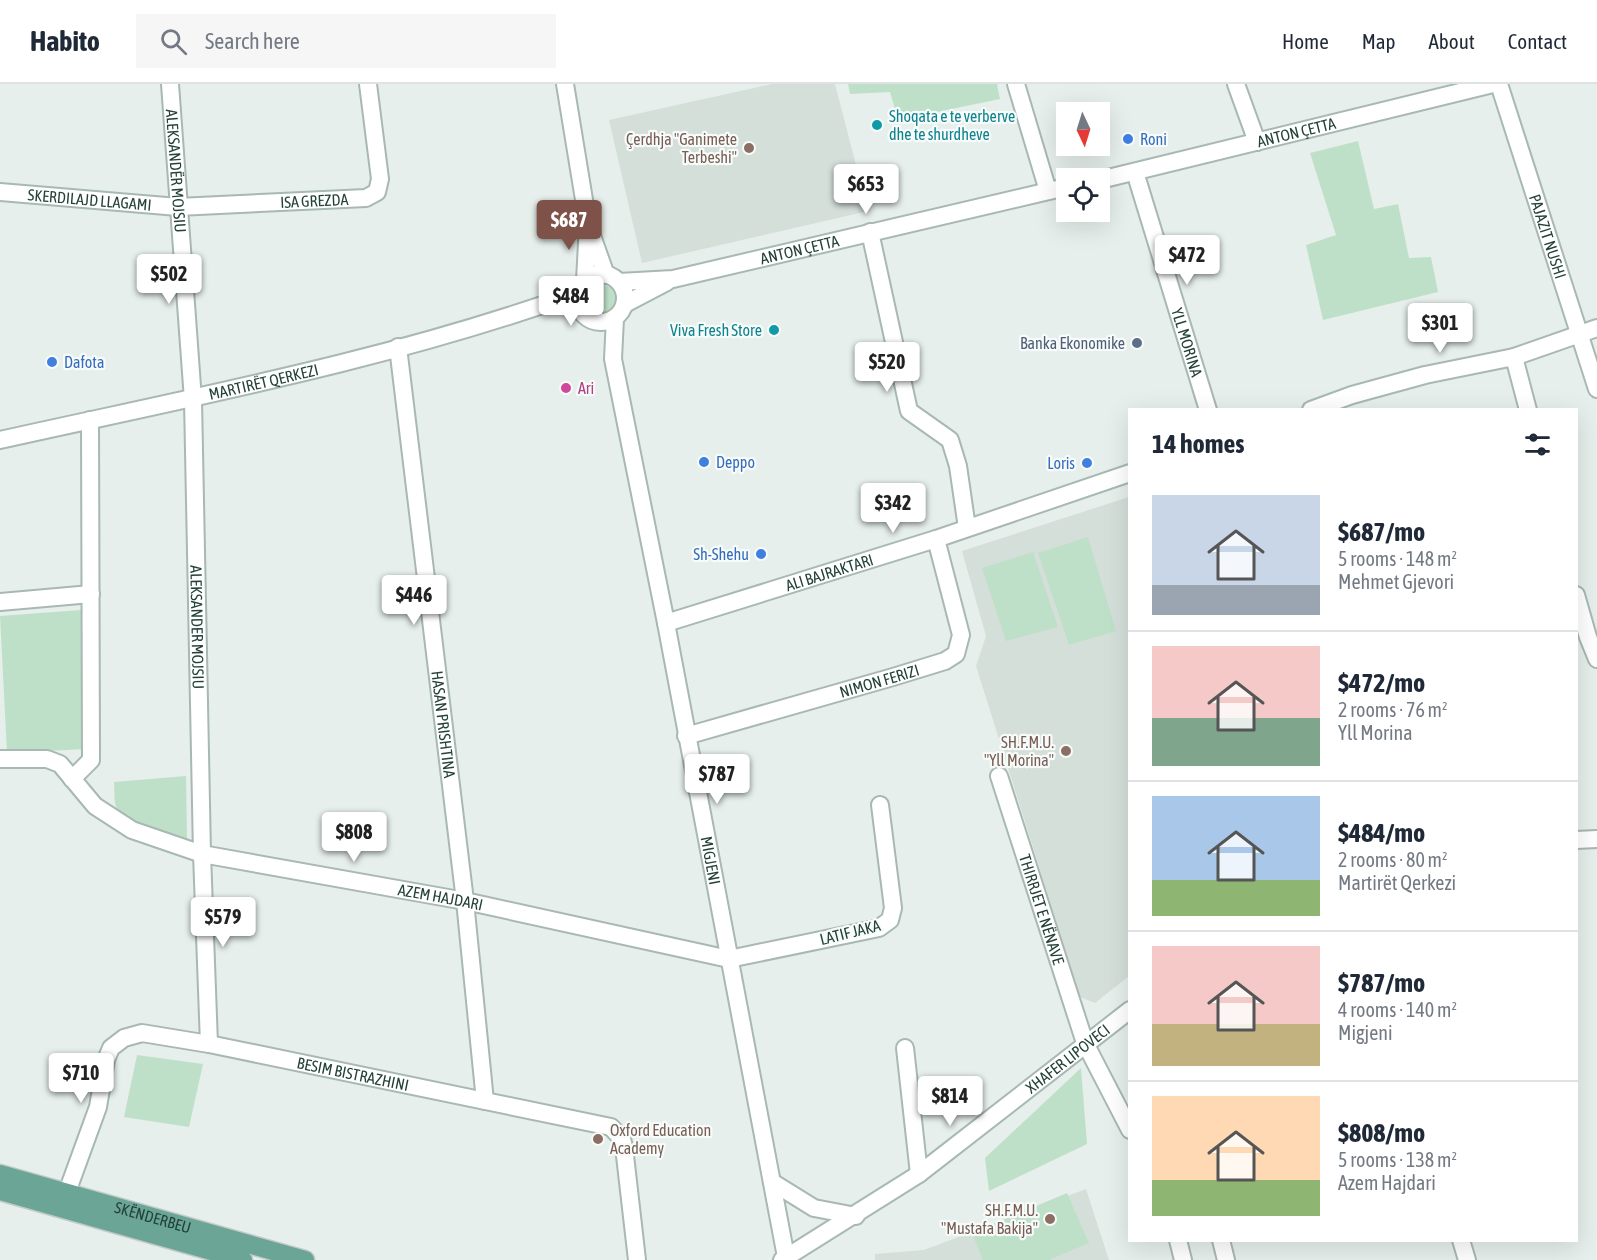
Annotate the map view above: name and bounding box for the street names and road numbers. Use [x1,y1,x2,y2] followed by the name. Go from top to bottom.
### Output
[163,108,190,233] street label: ALEKSANDËR MOJSIU
[1255,114,1338,150] street label: ANTON ÇETTA
[27,185,152,214] street label: SKERDILAJD LLAGAMI
[280,190,349,211] street label: ISA GREZDA
[1526,192,1570,281] street label: PAJAZIT NUSHI
[758,231,841,267] street label: ANTON ÇETTA
[1168,305,1206,379] street label: YLL MORINA
[207,360,320,403] street label: MARTIRËT QERKEZI
[783,550,875,594] street label: ALI BAJRAKTARI
[187,565,208,689] street label: ALEKSANDER MOJSIU
[837,661,921,701] street label: NIMON FERIZI
[428,670,459,779] street label: HASAN PRISHTINA
[698,835,724,886] street label: MIGJENI
[1016,852,1068,967] street label: THIRRJET E NËNAVE
[397,880,485,914] street label: AZEM HAJDARI
[818,916,882,948] street label: LATIF JAKA
[1022,1020,1113,1097] street label: XHAFER LIPOVECI
[295,1053,410,1094] street label: BESIM BISTRAZHINI
[113,1198,193,1236] street label: SKËNDERBEU

